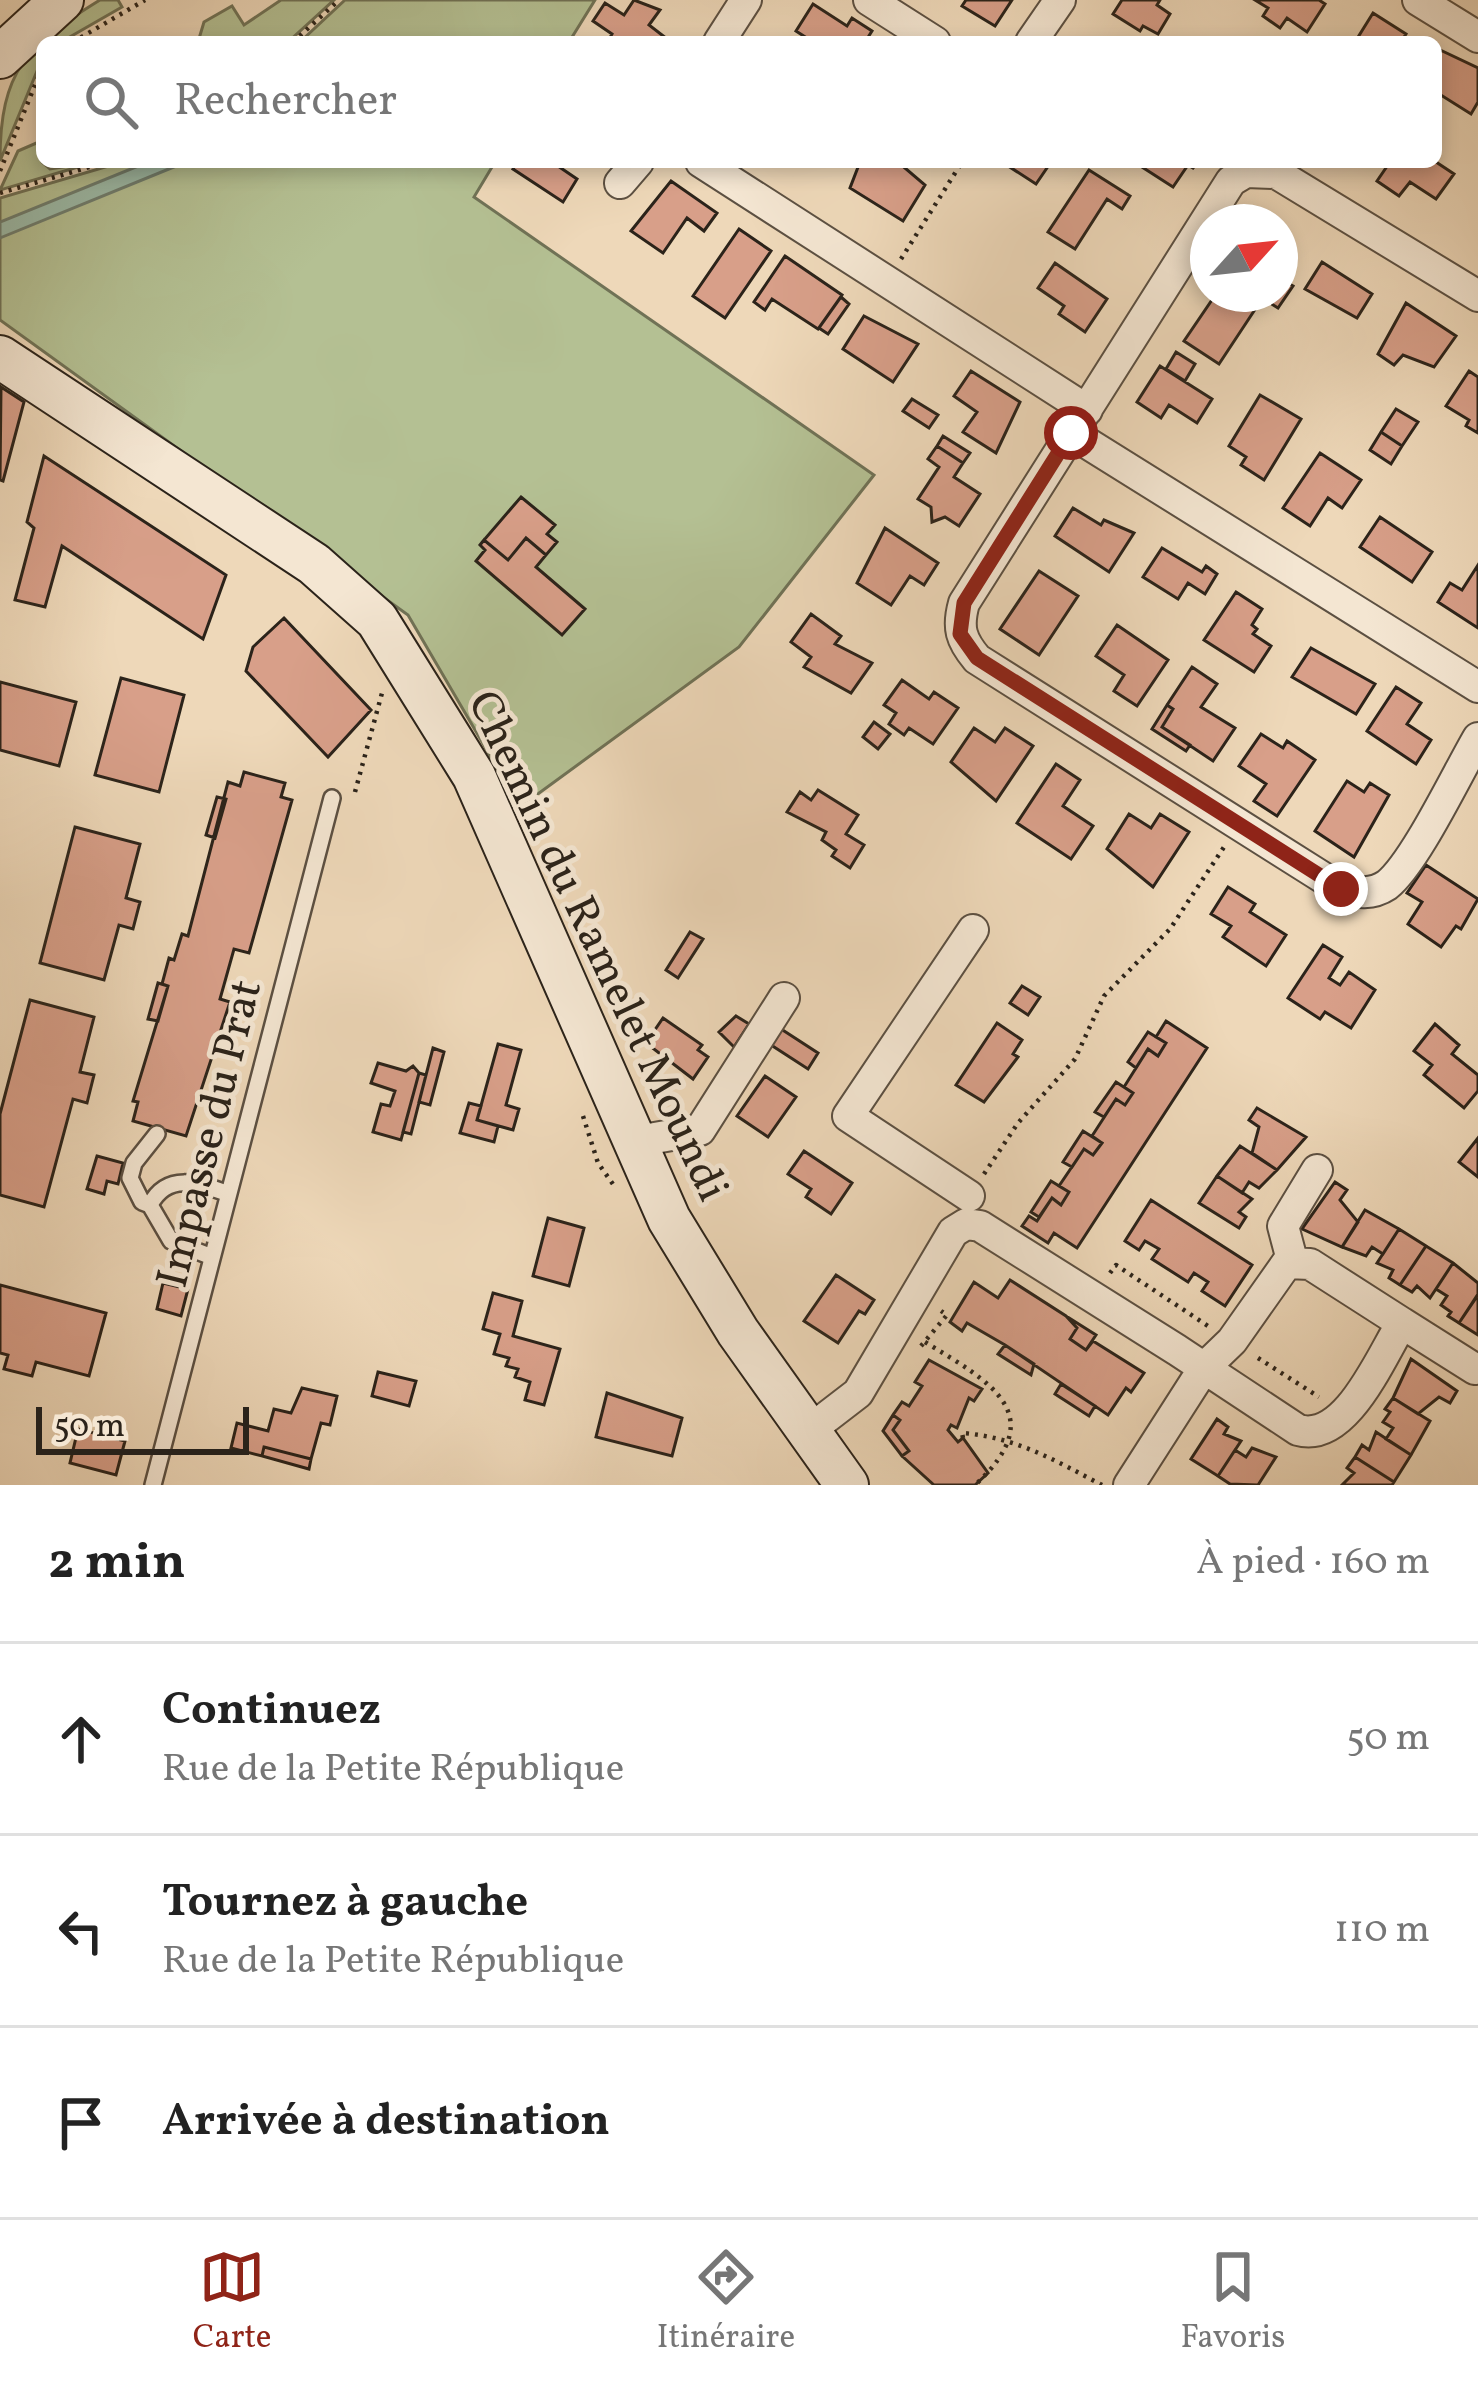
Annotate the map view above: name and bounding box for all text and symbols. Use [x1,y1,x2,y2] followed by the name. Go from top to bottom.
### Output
[36,36,1442,168] search box
[78,69,144,135] icon: search
[174,71,397,134] text: Rechercher
[1190,204,1298,312] north arrow
[1044,406,1098,460] route start
[450,681,742,1212] street label: Chemin du Ramelet Moundi
[1314,862,1368,916] route end
[143,974,280,1295] street label: Impasse du Prat
[36,1401,249,1454] scale bar
[54,1405,125,1451] text: 50 m
[48,1528,186,1599] text: 2 min
[1196,1536,1430,1590] text: À pied · 160 m
[162,1680,381,1743] text: Continuez
[48,1706,114,1772] icon: ahead
[1346,1712,1430,1766] text: 50 m
[162,1743,624,1797] text: Rue de la Petite République
[162,1872,528,1935] text: Tournez à gauche
[48,1898,114,1964] icon: left
[1334,1904,1430,1958] text: 110 m
[162,1935,624,1989] text: Rue de la Petite République
[48,2090,114,2156] icon: arrive
[162,2091,610,2154] text: Arrivée à destination
[193,2244,271,2362] tab: Carte
[657,2244,795,2362] tab: Itinéraire
[1180,2244,1285,2362] tab: Favoris

